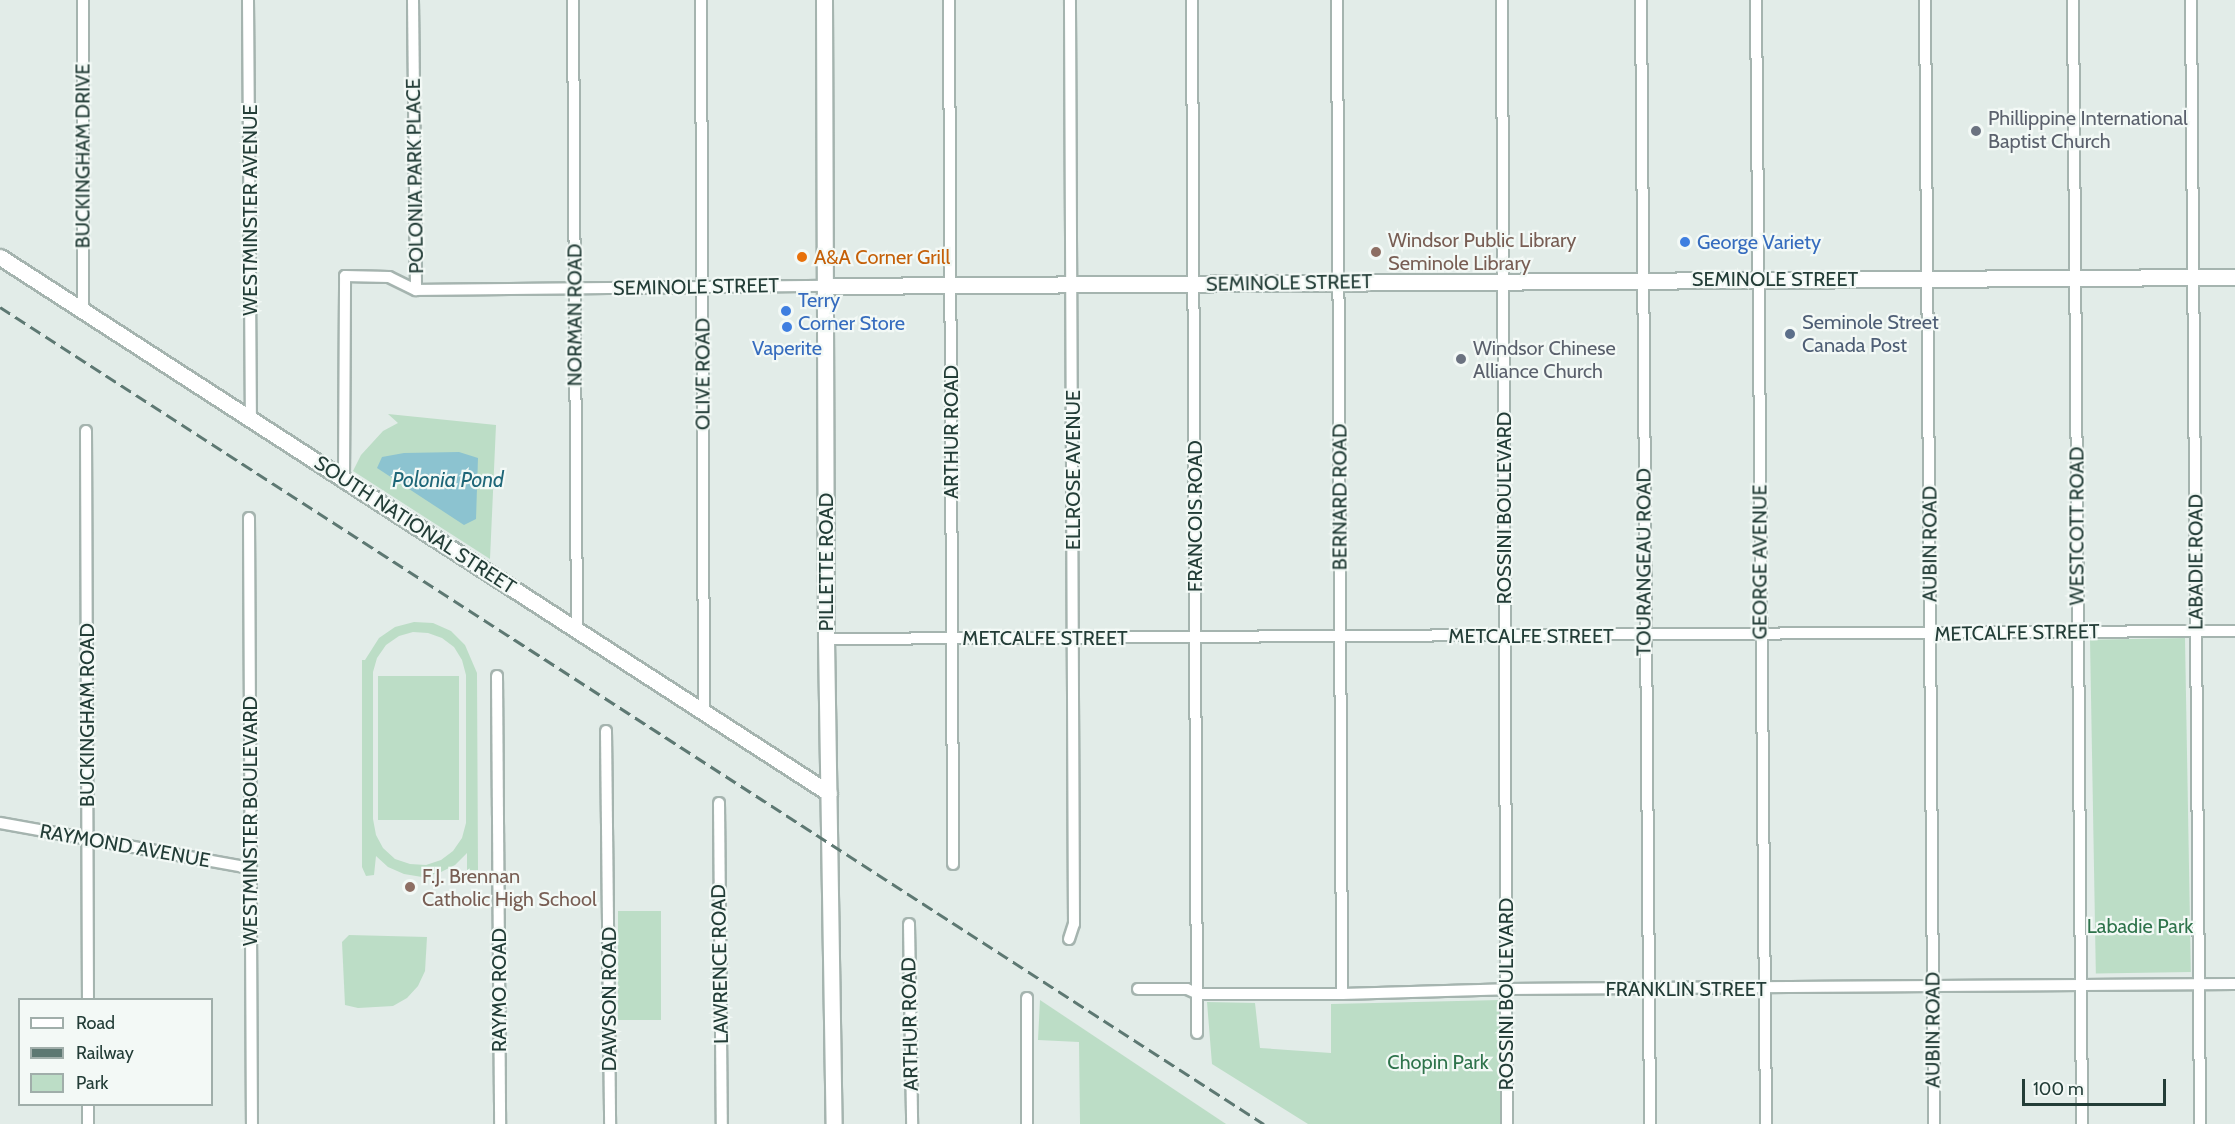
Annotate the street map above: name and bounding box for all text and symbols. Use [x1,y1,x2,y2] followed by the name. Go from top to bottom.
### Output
[71,64,95,248] street label: BUCKINGHAM DRIVE
[401,78,429,274] street label: POLONIA PARK PLACE
[238,104,262,316] street label: WESTMINSTER AVENUE
[1988,107,2188,154] place label: Phillippine International Baptist Church
[1969,124,1983,138] marker: Phillippine International Baptist Church
[1388,228,1576,275] place label: Windsor Public Library Seminole Library
[1697,230,1821,254] place label: George Variety
[1678,235,1692,249] marker: George Variety
[563,244,587,386] street label: NORMAN ROAD
[814,245,950,269] place label: A&A Corner Grill
[1369,245,1383,259] marker: Windsor Public Library Seminole Library
[795,250,809,264] marker: A&A Corner Grill
[1692,267,1858,291] street label: SEMINOLE STREET
[1206,270,1372,296] street label: SEMINOLE STREET
[613,274,779,300] street label: SEMINOLE STREET
[798,288,905,335] place label: Terry Corner Store
[779,304,793,318] marker: Terry Corner Store
[1802,310,1939,357] place label: Seminole Street Canada Post
[691,318,715,430] street label: OLIVE ROAD
[780,320,794,334] marker: Vaperite
[1783,327,1797,341] marker: Seminole Street Canada Post
[752,336,822,360] place label: Vaperite
[1473,336,1616,383] place label: Windsor Chinese Alliance Church
[1454,352,1468,366] marker: Windsor Chinese Alliance Church
[939,365,963,499] street label: ARTHUR ROAD
[1061,390,1085,550] street label: ELLROSE AVENUE
[1492,412,1516,604] street label: ROSSINI BOULEVARD
[1328,424,1352,570] street label: BERNARD ROAD
[1183,440,1207,592] street label: FRANCOIS ROAD
[2065,447,2089,605] street label: WESTCOTT ROAD
[310,451,520,599] street label: SOUTH NATIONAL STREET
[392,467,504,493] water label: Polonia Pond
[1632,468,1656,656] street label: TOURANGEAU ROAD
[1748,484,1772,640] street label: GEORGE AVENUE
[1918,486,1942,602] street label: AUBIN ROAD
[814,493,838,631] street label: PILLETTE ROAD
[2184,494,2208,630] street label: LABADIE ROAD
[1934,620,2100,646] street label: METCALFE STREET
[75,623,99,807] street label: BUCKINGHAM ROAD
[1448,624,1614,648] street label: METCALFE STREET
[962,626,1128,650] street label: METCALFE STREET
[238,696,262,946] street label: WESTMINSTER BOULEVARD
[38,819,212,873] street label: RAYMOND AVENUE
[422,864,597,911] place label: F.J. Brennan Catholic High School
[403,880,417,894] marker: F.J. Brennan Catholic High School
[707,884,733,1044] street label: LAWRENCE ROAD
[1494,898,1518,1090] street label: ROSSINI BOULEVARD
[2087,914,2193,938] park label: Labadie Park
[597,927,621,1071] street label: DAWSON ROAD
[487,928,511,1052] street label: RAYMO ROAD
[897,957,923,1091] street label: ARTHUR ROAD
[1921,972,1945,1088] street label: AUBIN ROAD
[1605,977,1767,1001] street label: FRANKLIN STREET
[18,998,213,1106] legend
[76,1012,115,1034] text: Road
[76,1042,134,1064] text: Railway
[1387,1050,1489,1074] park label: Chopin Park
[2025,1067,2169,1105] scale bar
[76,1072,108,1094] text: Park
[2033,1078,2084,1100] text: 100 m

